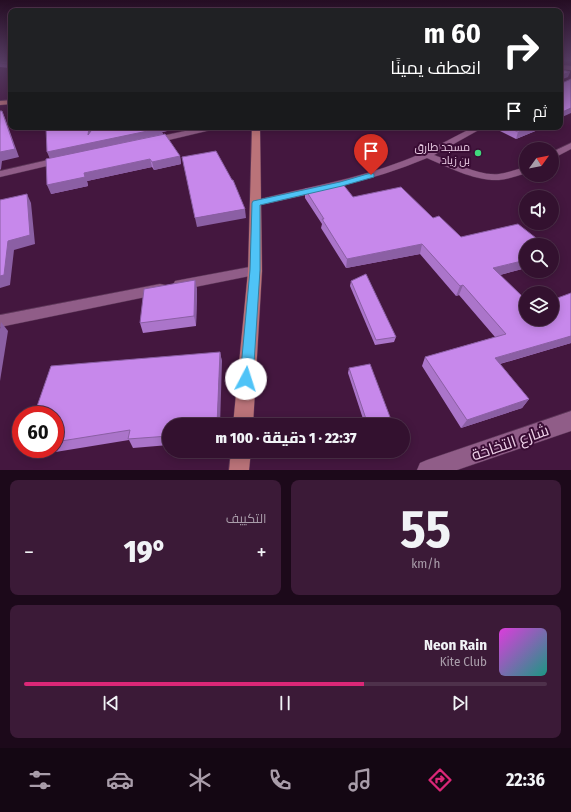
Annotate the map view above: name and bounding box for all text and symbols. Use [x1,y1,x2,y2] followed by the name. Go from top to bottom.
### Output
[424,17,481,50] text: 60 m
[495,24,547,76] icon: right
[390,57,481,79] text: انعطف يمينًا
[503,100,525,122] icon: arrive
[533,103,547,121] text: ثم
[354,134,388,175] pin
[360,140,382,162] icon: arrive
[415,141,470,167] place label: مسجد طارق بن زياد
[519,142,559,182] north arrow
[519,142,559,326] map controls
[473,148,483,158] marker: مسجد طارق بن زياد
[519,190,559,230] button: sound
[519,238,559,278] button: search
[519,286,559,326] button: layers
[225,358,267,400] position arrow
[12,406,64,458] speed limit sign: 60
[469,420,552,466] street label: شارع التخاخة
[215,429,357,447] text: 22:37 · 1 دقيقة · 100 m
[400,498,451,561] text: 55
[226,511,267,526] text: التكييف
[124,534,167,570] text: 19°
[24,539,34,566] text: −
[256,539,267,566] text: +
[411,556,440,571] text: km/h
[424,636,487,654] text: Neon Rain
[440,654,487,669] text: Kite Club
[100,692,122,714] icon: previous
[274,692,296,714] icon: pause
[449,692,471,714] icon: next
[26,766,54,794] icon: filters
[106,766,134,794] icon: car
[186,766,214,794] icon: climate
[266,766,294,794] icon: phone
[346,766,374,794] icon: music
[426,766,454,794] icon: directions
[506,769,545,791] text: 22:36

